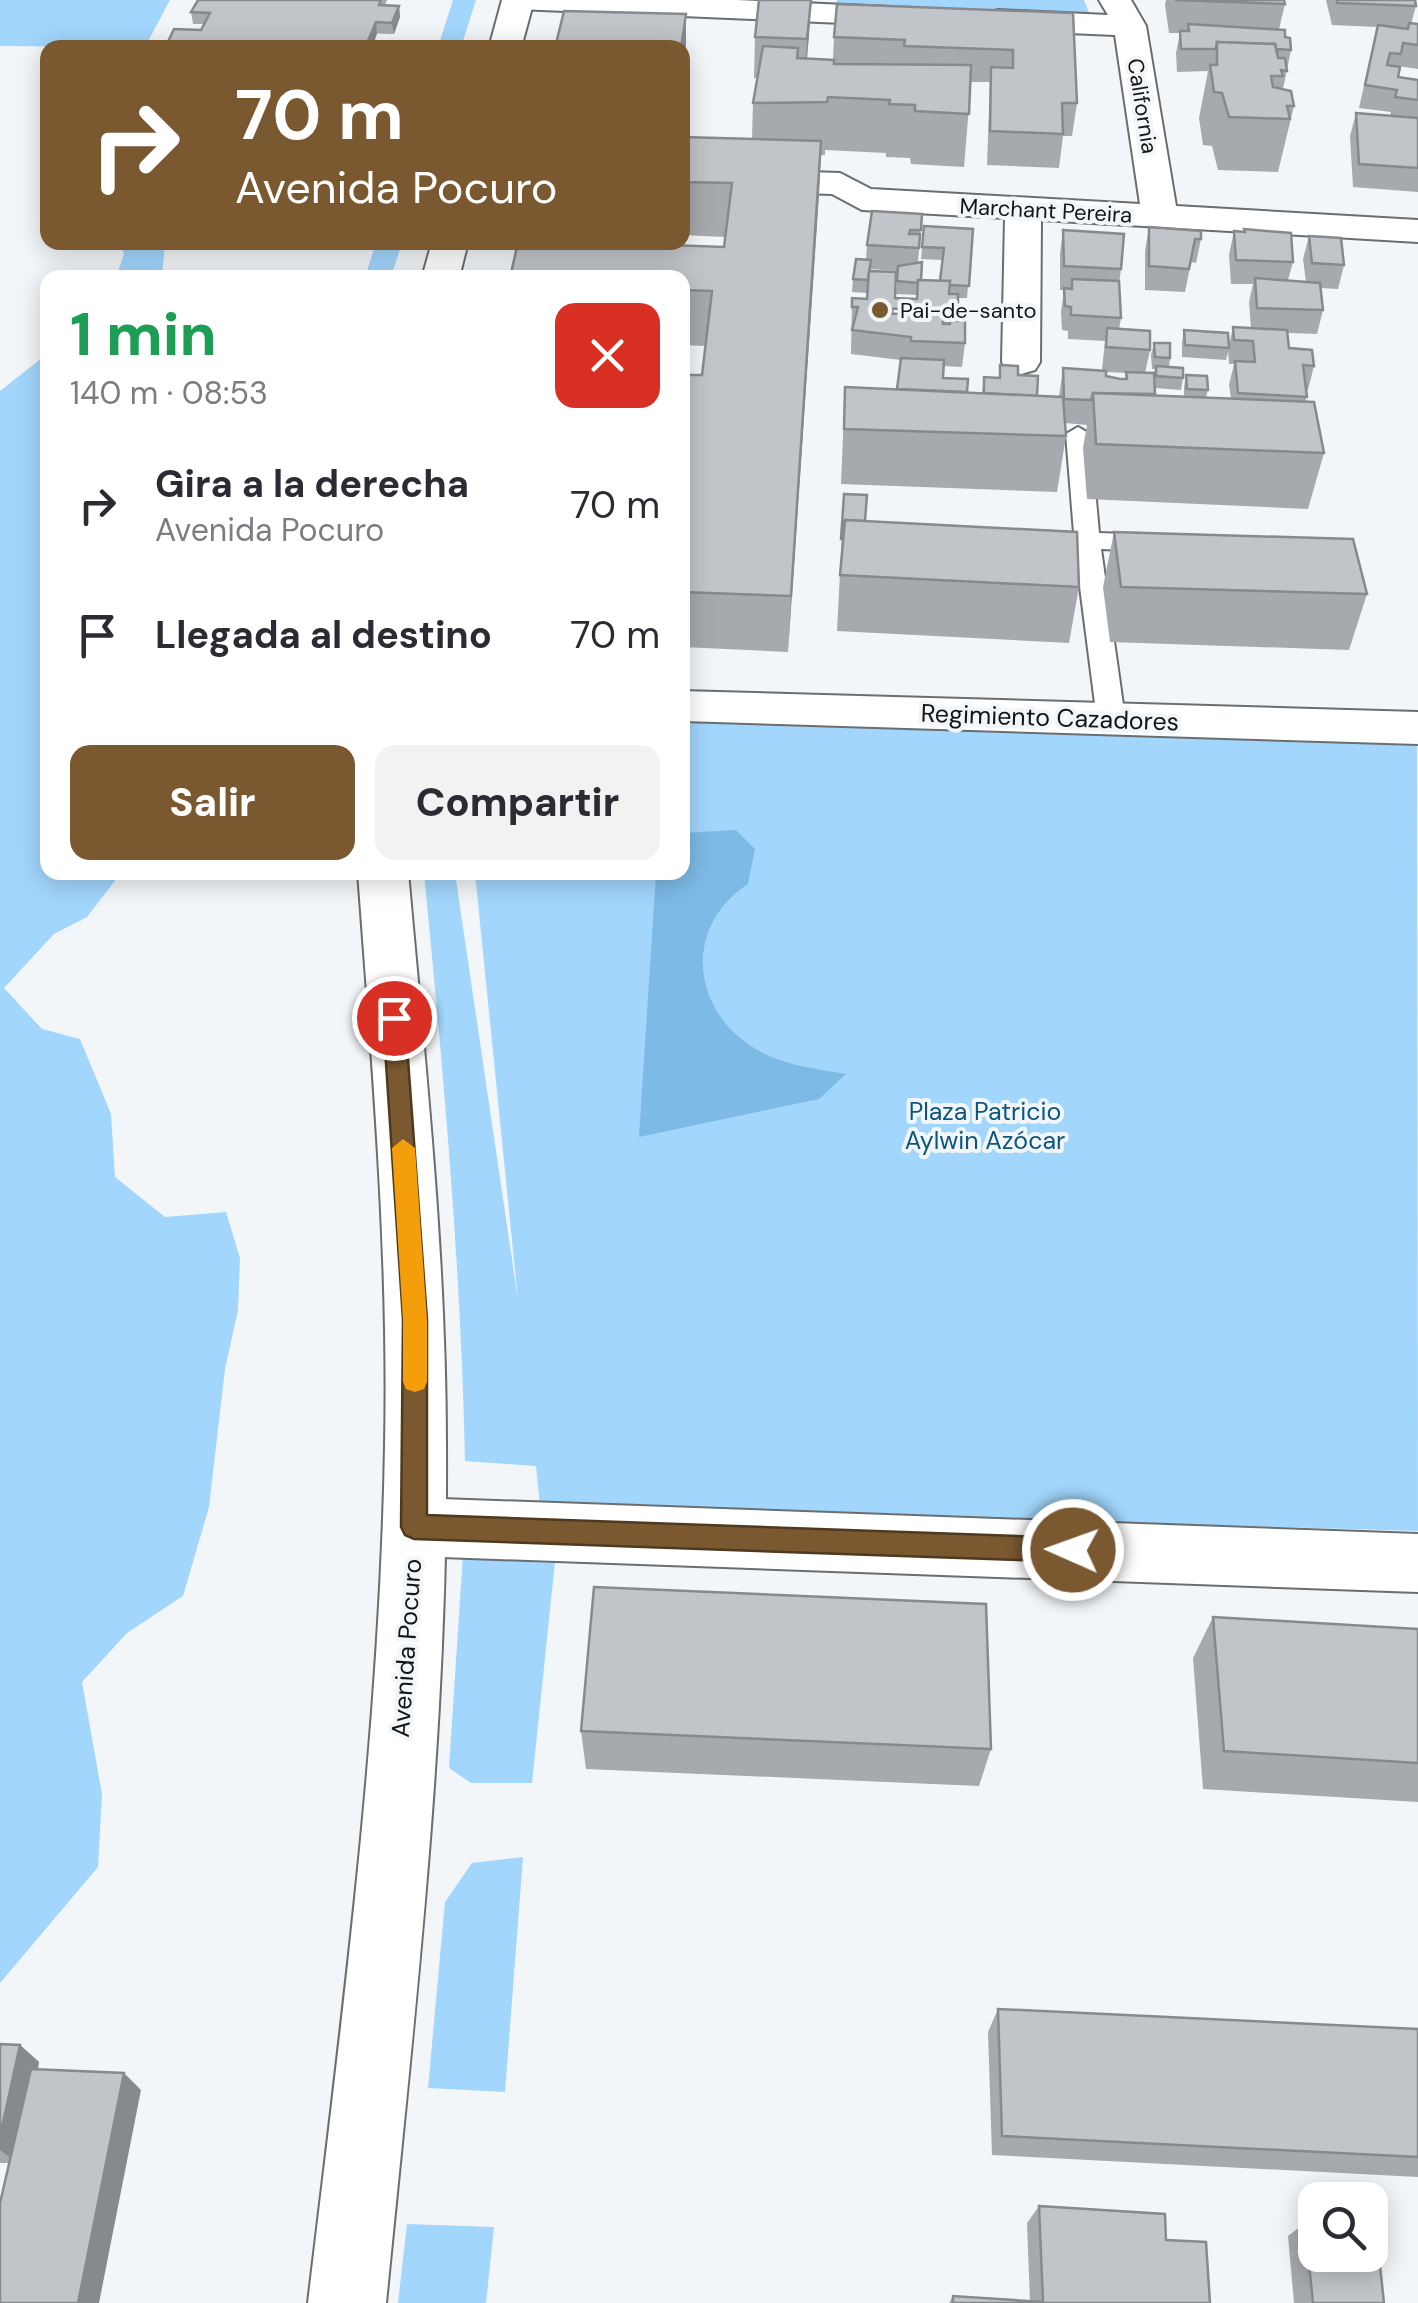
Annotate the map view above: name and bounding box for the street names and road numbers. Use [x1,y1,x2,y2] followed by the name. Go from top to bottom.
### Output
[1121,56,1164,156] street label: California
[959,191,1133,229] street label: Marchant Pereira
[920,696,1180,739] street label: Regimiento Cazadores
[384,1558,429,1739] street label: Avenida Pocuro

